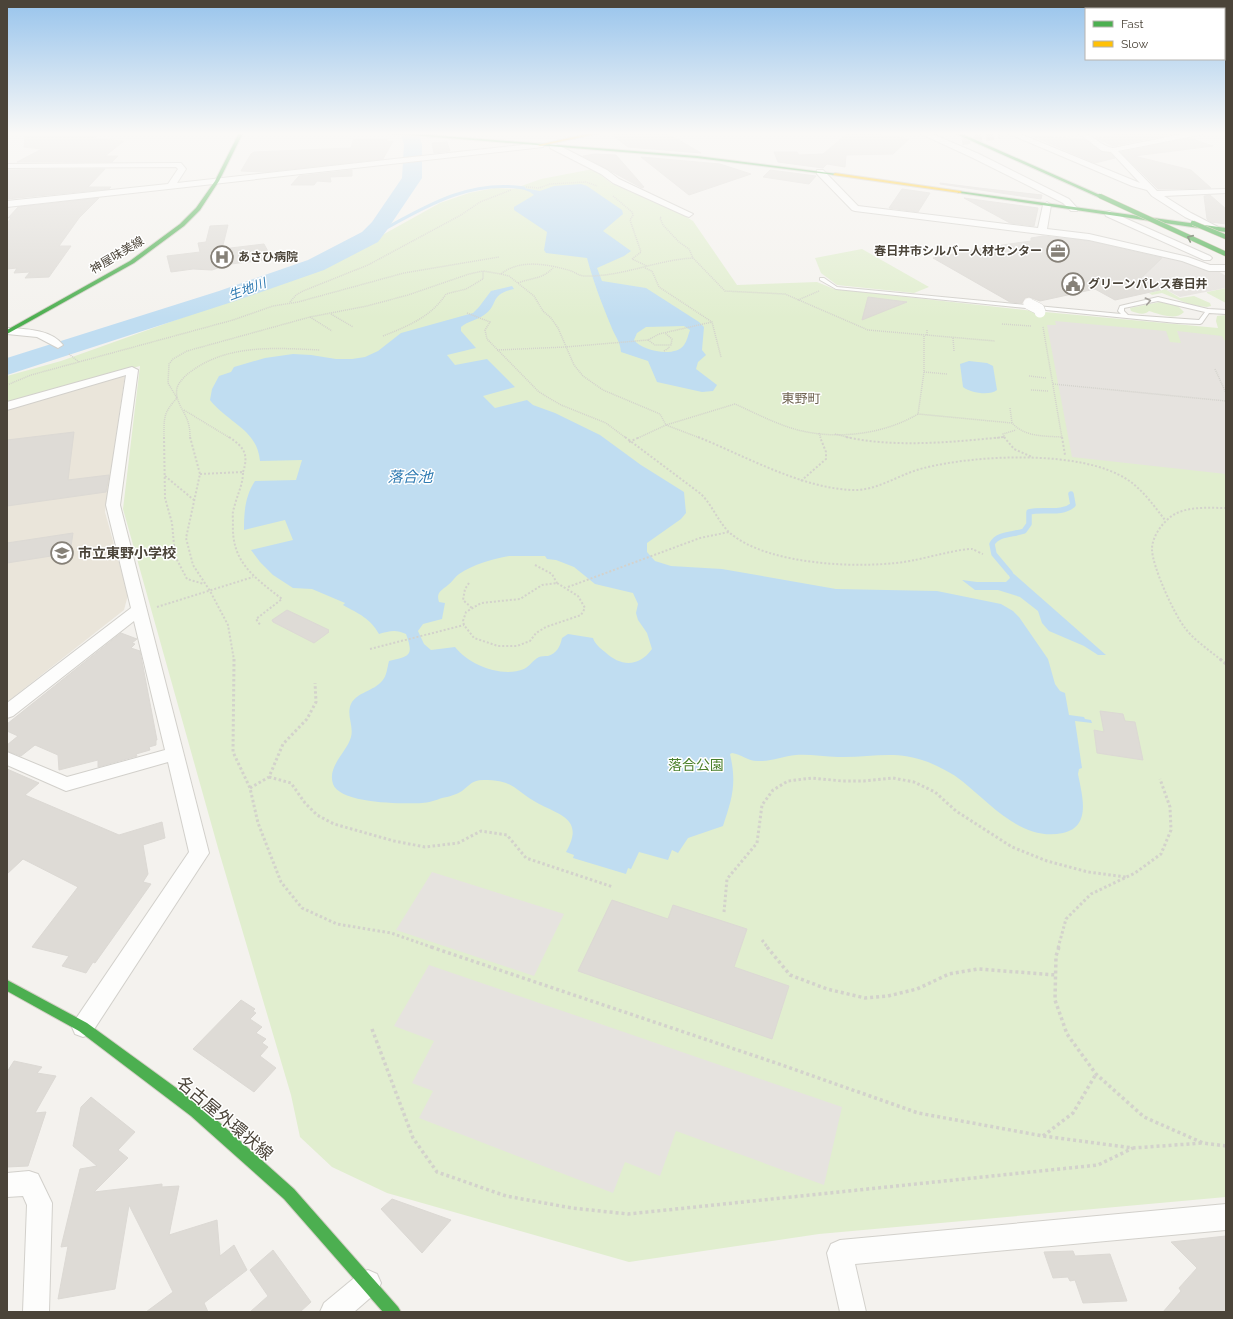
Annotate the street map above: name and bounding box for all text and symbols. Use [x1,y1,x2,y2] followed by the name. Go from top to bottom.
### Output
[1085,8,1225,60] legend
[1121,17,1144,31] text: Fast
[1121,37,1148,51] text: Slow
[88,234,146,276] street label: 神屋味美線
[1187,235,1195,243] one-way arrow
[1045,238,1071,264] office icon: 春日井市シルバー人材センター
[209,244,235,270] hospital icon: あさひ病院
[874,244,1042,258] place label: 春日井市シルバー人材センター
[238,250,298,264] place label: あさひ病院
[1060,271,1086,297] public building icon: グリーンパレス春日井
[226,275,270,303] water label: 生地川
[1088,277,1207,291] place label: グリーンパレス春日井
[1145,297,1151,306] one-way arrow
[781,391,821,406] district label: 東野町
[387,468,434,486] water label: 落合池
[49,540,75,566] school or university icon: 市立東野小学校
[78,545,176,561] place label: 市立東野小学校
[668,757,724,773] park label: 落合公園
[173,1072,277,1164] street label: 名古屋外環状線

